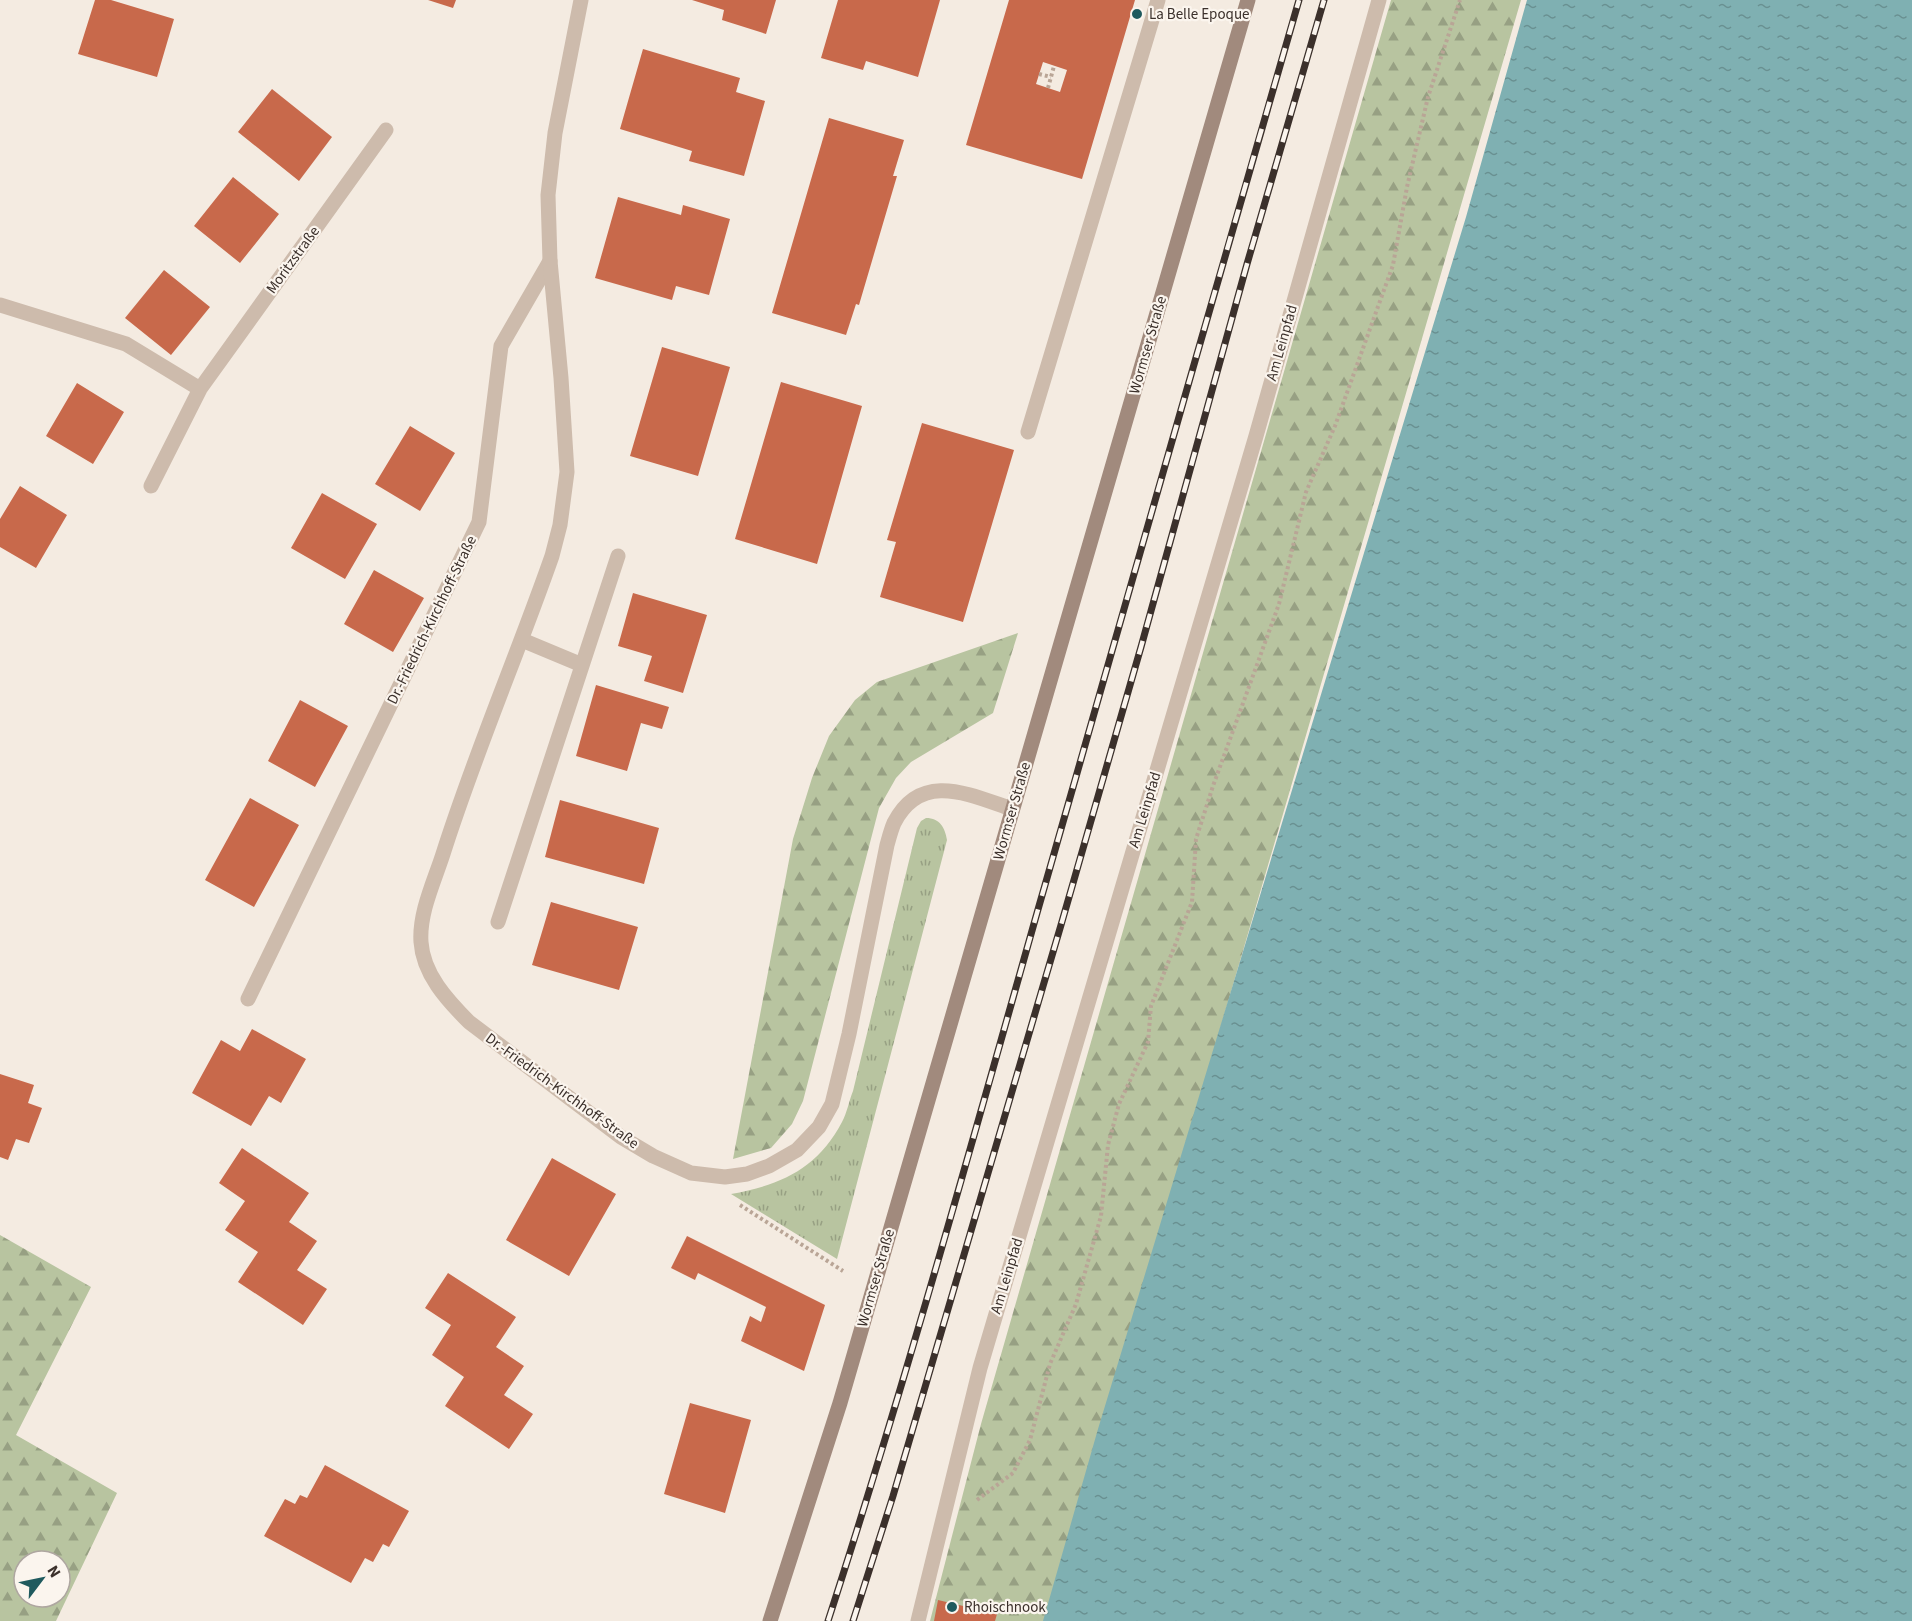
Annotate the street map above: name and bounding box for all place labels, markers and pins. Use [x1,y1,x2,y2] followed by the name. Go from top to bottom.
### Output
[1149,4,1250,25] place label: La Belle Epoque
[1130,7,1144,21] marker: La Belle Epoque
[964,1597,1046,1618] place label: Rhoischnook
[945,1600,959,1614] marker: Rhoischnook

